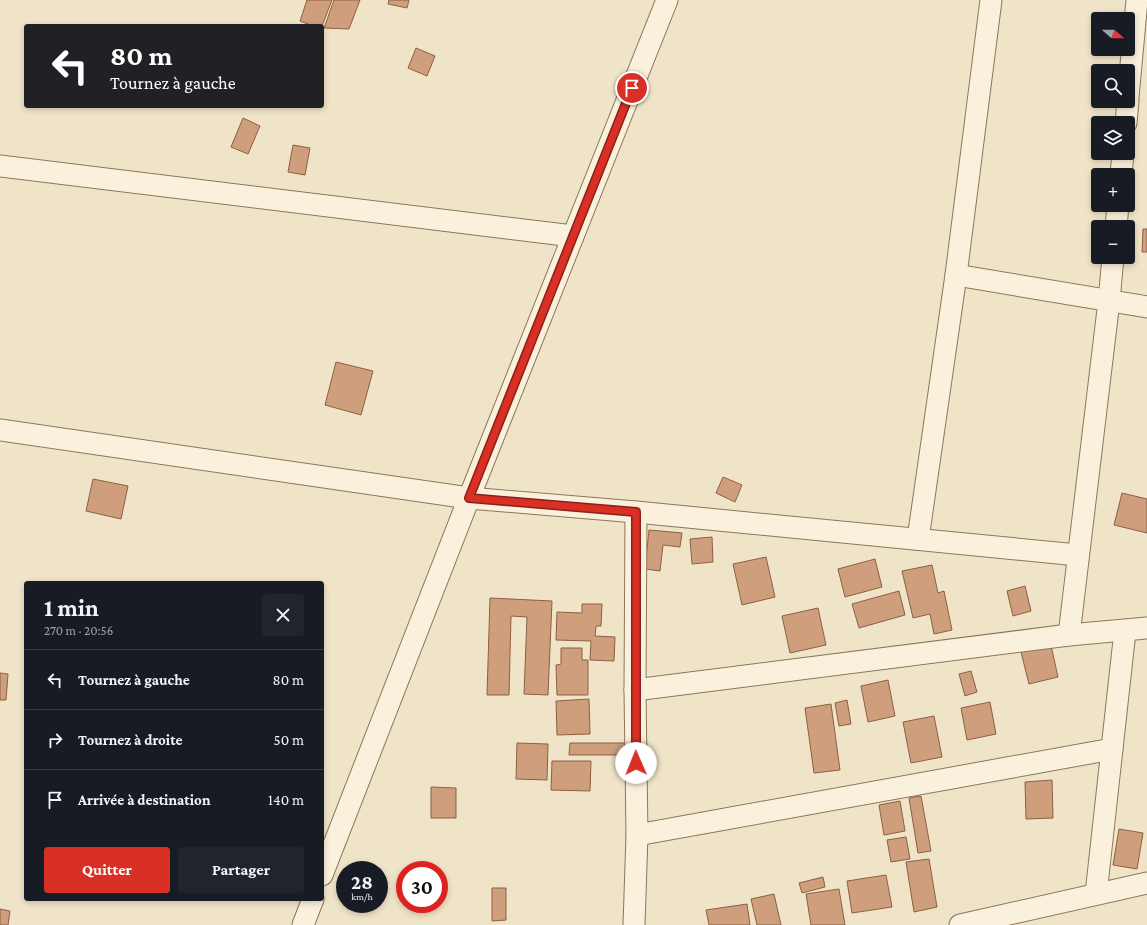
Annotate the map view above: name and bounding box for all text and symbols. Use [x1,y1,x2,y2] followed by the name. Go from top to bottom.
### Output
[1091,12,1135,56] north arrow
[1091,12,1135,264] map controls
[44,40,96,92] icon: left
[110,40,172,71] text: 80 m
[1091,64,1135,108] button: search
[615,71,649,105] pin
[110,73,236,93] text: Tournez à gauche
[621,77,643,99] icon: arrive
[1091,116,1135,160] button: layers
[1091,168,1135,212] button: +
[1091,220,1135,264] button: −
[44,594,99,621] text: 1 min
[262,594,304,636] button: close
[44,623,113,638] text: 270 m · 20:56
[44,669,66,691] icon: left
[78,672,190,688] text: Tournez à gauche
[273,672,304,688] text: 80 m
[44,729,66,751] icon: right
[78,732,182,748] text: Tournez à droite
[274,732,304,748] text: 50 m
[615,742,657,784] position arrow
[44,789,66,811] icon: arrive
[78,792,211,808] text: Arrivée à destination
[268,792,304,808] text: 140 m
[44,847,170,893] button: Quitter
[178,847,304,893] button: Partager
[396,861,448,913] speed limit sign: 30
[351,871,373,893] text: 28
[351,891,373,902] text: km/h

